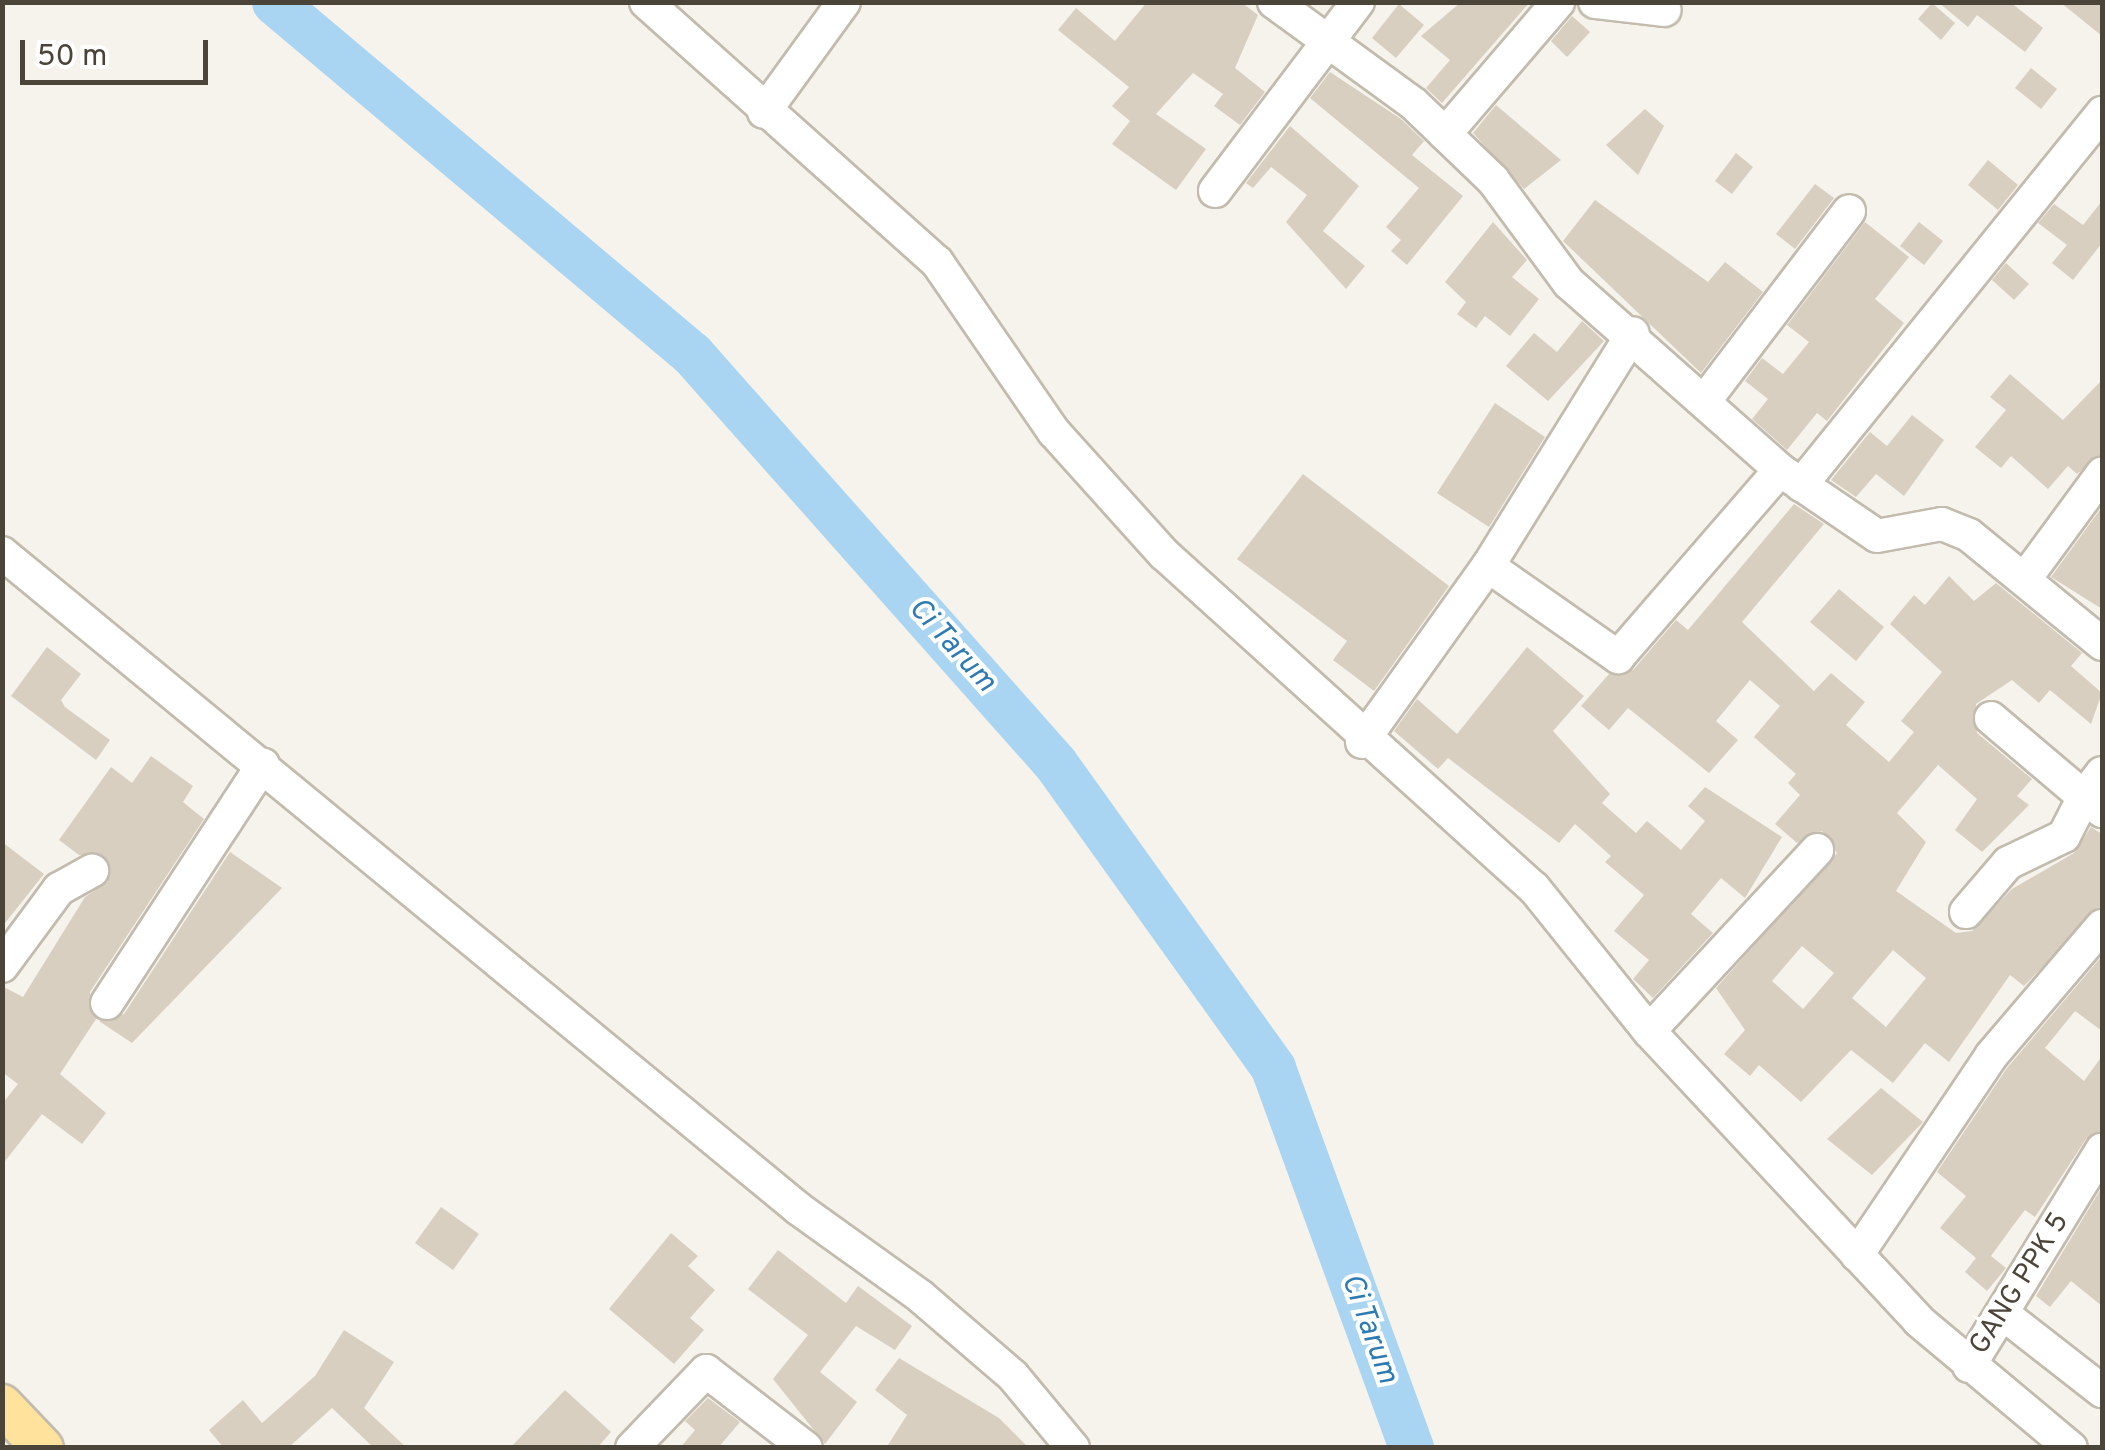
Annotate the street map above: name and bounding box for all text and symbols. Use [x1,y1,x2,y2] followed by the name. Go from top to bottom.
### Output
[25,20,212,82] scale bar
[37,39,107,76] text: 50 m
[899,591,1003,701] water label: Ci Tarum
[1963,1207,2077,1361] street label: GANG PPK 5
[1331,1269,1405,1389] water label: Ci Tarum

